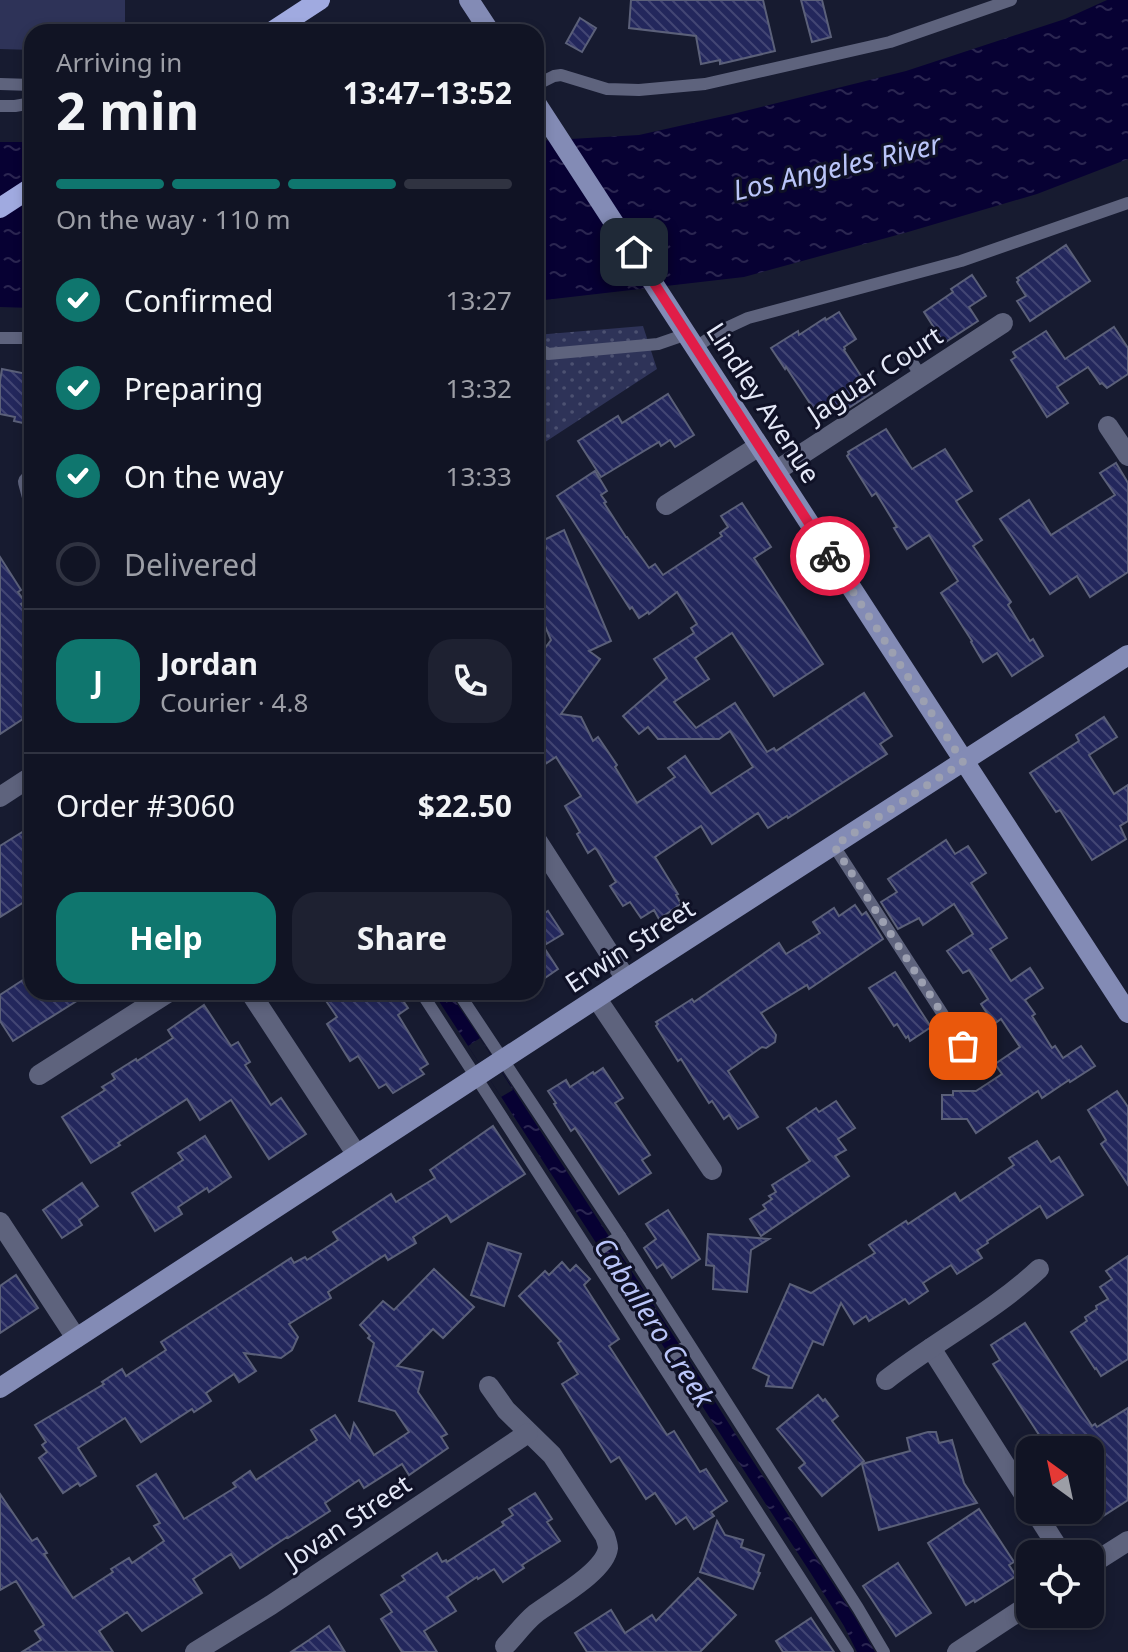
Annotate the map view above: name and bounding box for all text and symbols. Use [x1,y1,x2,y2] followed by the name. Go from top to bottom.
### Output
[56,44,182,80] text: Arriving in
[343,72,512,113] text: 13:47–13:52
[56,74,199,145] text: 2 min
[729,123,946,208] water label: Los Angeles River
[56,201,290,237] text: On the way · 110 m
[600,218,668,286] pin
[612,230,656,274] icon: home
[56,278,100,322] icon: check
[124,280,274,321] text: Confirmed
[446,282,512,318] text: 13:27
[698,315,829,490] street label: Lindley Avenue
[797,317,949,433] street label: Jaguar Court
[56,366,100,410] icon: check
[124,368,263,409] text: Preparing
[446,370,512,406] text: 13:32
[56,454,100,498] icon: check
[124,456,284,497] text: On the way
[446,458,512,494] text: 13:33
[790,516,870,596] courier
[808,534,852,578] icon: bike
[124,544,258,585] text: Delivered
[428,639,512,723] button: phone
[160,643,258,684] text: Jordan
[93,661,103,702] text: J
[160,684,308,720] text: Courier · 4.8
[56,785,235,826] text: Order #3060
[418,785,512,826] text: $22.50
[558,890,701,1000] street label: Erwin Street
[56,892,276,984] button: Help
[292,892,512,984] button: Share
[929,1012,997,1080] pin
[941,1024,985,1068] icon: bag
[586,1229,725,1415] water label: Caballero Creek
[1016,1436,1104,1524] north arrow
[1016,1436,1104,1628] map controls
[275,1466,418,1578] street label: Jovan Street
[1016,1540,1104,1628] button: locate

